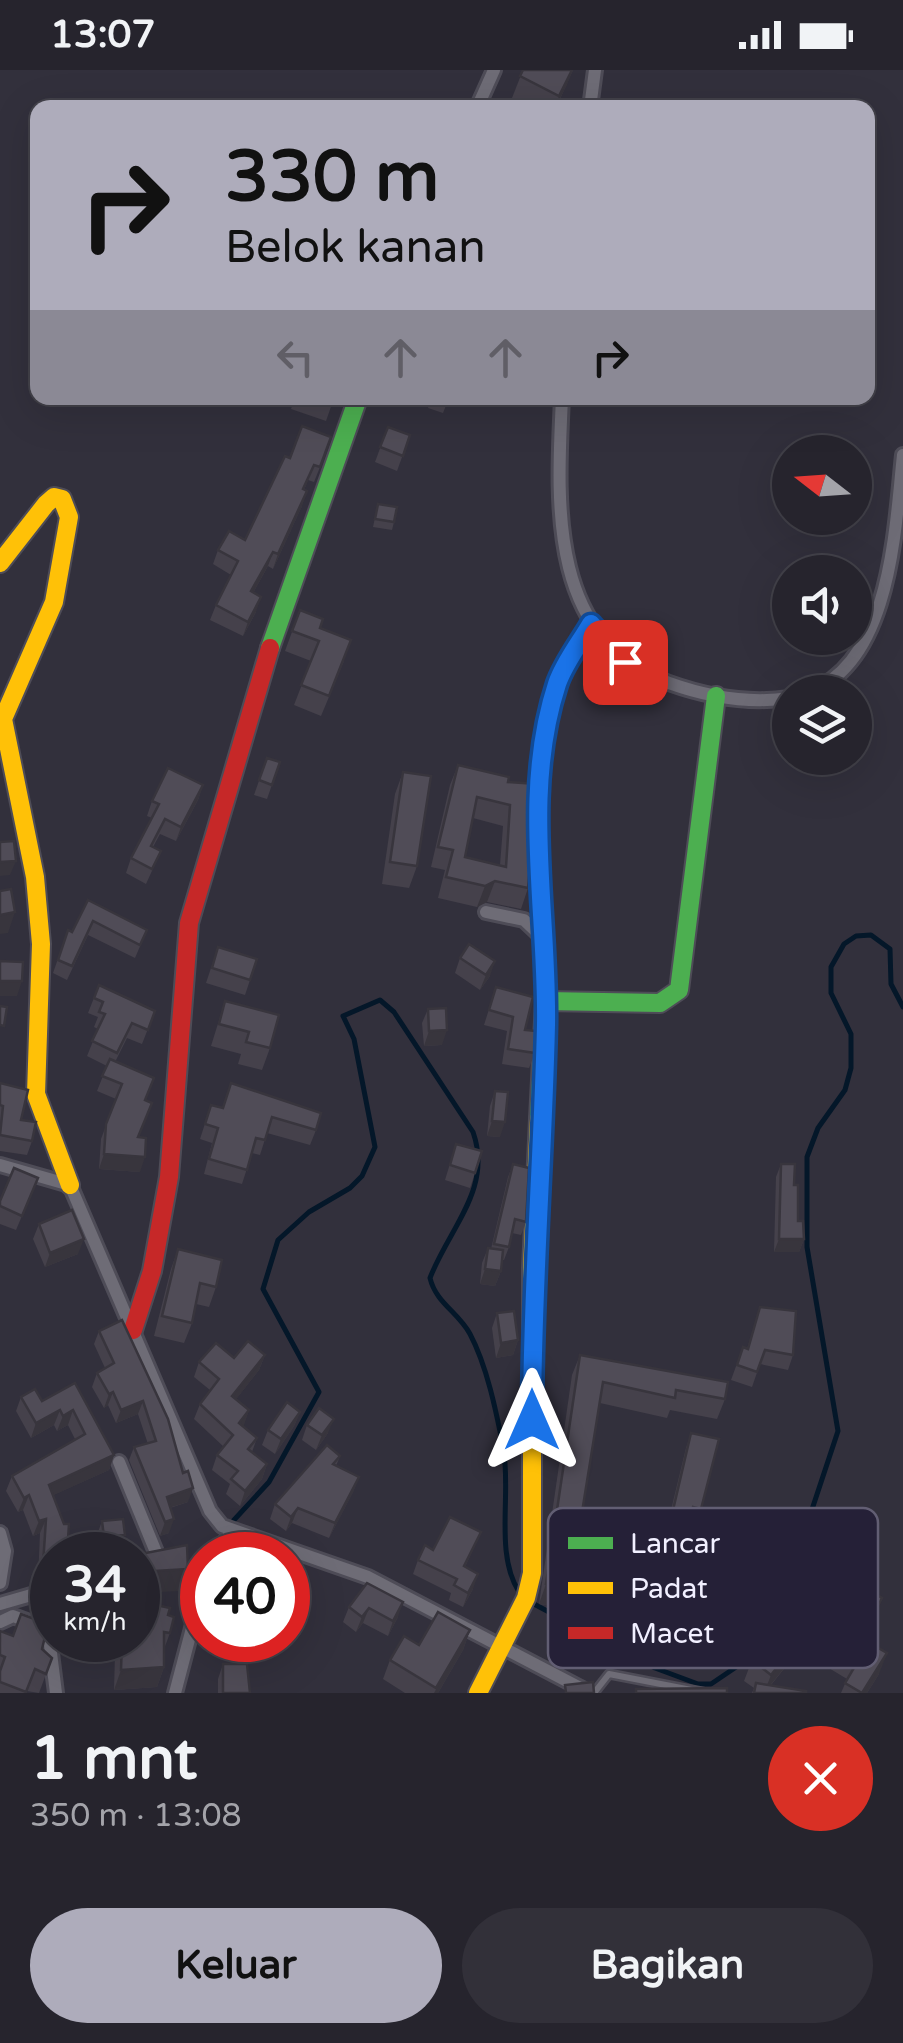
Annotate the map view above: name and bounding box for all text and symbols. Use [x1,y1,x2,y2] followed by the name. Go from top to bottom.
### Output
[50,12,155,58] text: 13:07
[225,136,439,220] text: 330 m
[60,140,190,270] icon: right
[225,221,486,275] text: Belok kanan
[268,330,323,385] icon: left
[373,330,428,385] icon: ahead
[478,330,533,385] icon: ahead
[583,330,638,385] icon: right
[772,435,872,535] north arrow
[772,435,872,775] map controls
[772,555,872,655] button: sound
[583,620,668,705] pin
[598,635,653,690] icon: arrive
[772,675,872,775] button: layers
[480,1368,584,1472] position arrow
[548,1508,878,1668] legend
[630,1527,721,1561] text: Lancar
[180,1532,310,1662] speed limit sign: 40
[64,1555,126,1615] text: 34
[630,1572,708,1606] text: Padat
[64,1607,126,1637] text: km/h
[630,1617,714,1651] text: Macet
[30,1723,197,1795] text: 1 mnt
[768,1726,873,1831] button: close
[30,1797,242,1835] text: 350 m · 13:08
[30,1908,442,2023] button: Keluar
[462,1908,873,2023] button: Bagikan

